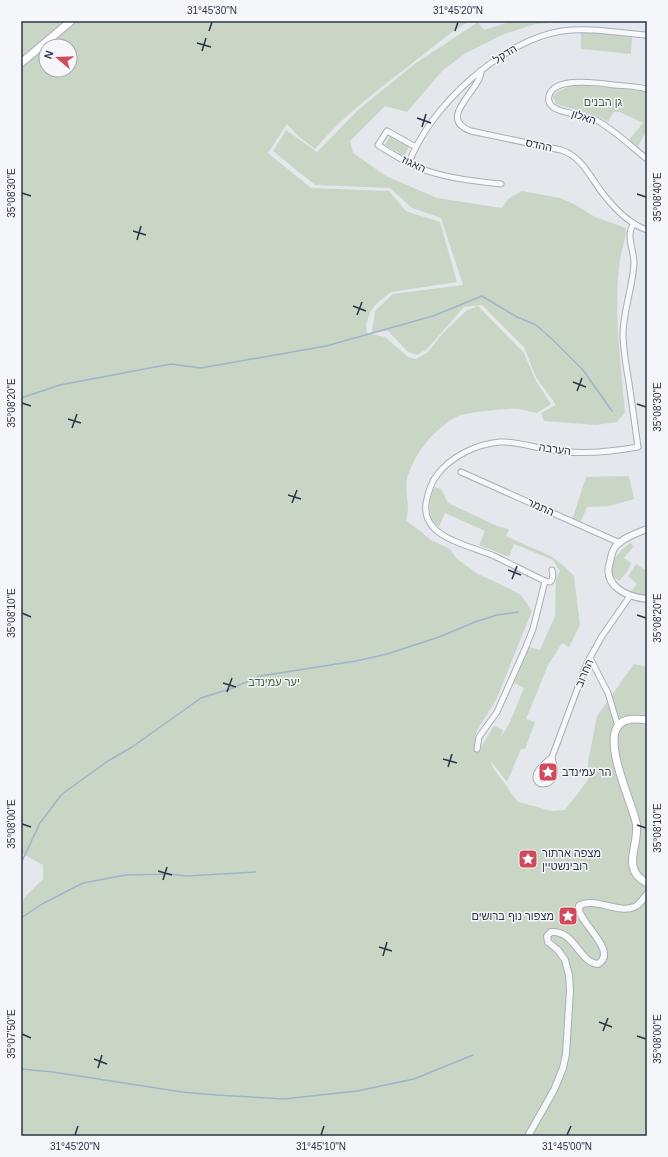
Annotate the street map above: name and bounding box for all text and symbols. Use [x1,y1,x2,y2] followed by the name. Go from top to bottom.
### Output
[187,5,237,16] text: 31°45'30"N
[433,5,483,16] text: 31°45'20"N
[38,38,78,78] north arrow
[491,42,519,66] street label: הדקל
[42,49,56,60] text: N
[584,96,623,108] park label: גן הבנים
[570,107,598,127] street label: האלון
[525,136,553,154] street label: ההדס
[400,153,428,175] street label: האגוז
[6,168,17,218] text: 35°08'30"E
[652,172,663,222] text: 35°08'40"E
[6,378,17,428] text: 35°08'20"E
[652,382,663,432] text: 35°08'30"E
[538,441,572,457] street label: הערבה
[526,496,556,518] street label: התמר
[6,588,17,638] text: 35°08'10"E
[652,593,663,643] text: 35°08'20"E
[573,657,595,689] street label: החרוב
[248,676,300,688] park label: יער עמינדב
[537,761,559,783] place icon: הר עמינדב
[562,766,611,778] place label: הר עמינדב
[6,799,17,849] text: 35°08'00"E
[652,803,663,853] text: 35°08'10"E
[542,847,601,872] place label: מצפה ארתור רובינשטיין
[517,848,539,870] place icon: מצפה ארתור רובינשטיין
[557,905,579,927] place icon: מצפור נוף ברושים
[471,910,554,922] place label: מצפור נוף ברושים
[6,1009,17,1059] text: 35°07'50"E
[652,1014,663,1064] text: 35°08'00"E
[50,1141,100,1152] text: 31°45'20"N
[296,1141,346,1152] text: 31°45'10"N
[542,1141,592,1152] text: 31°45'00"N

